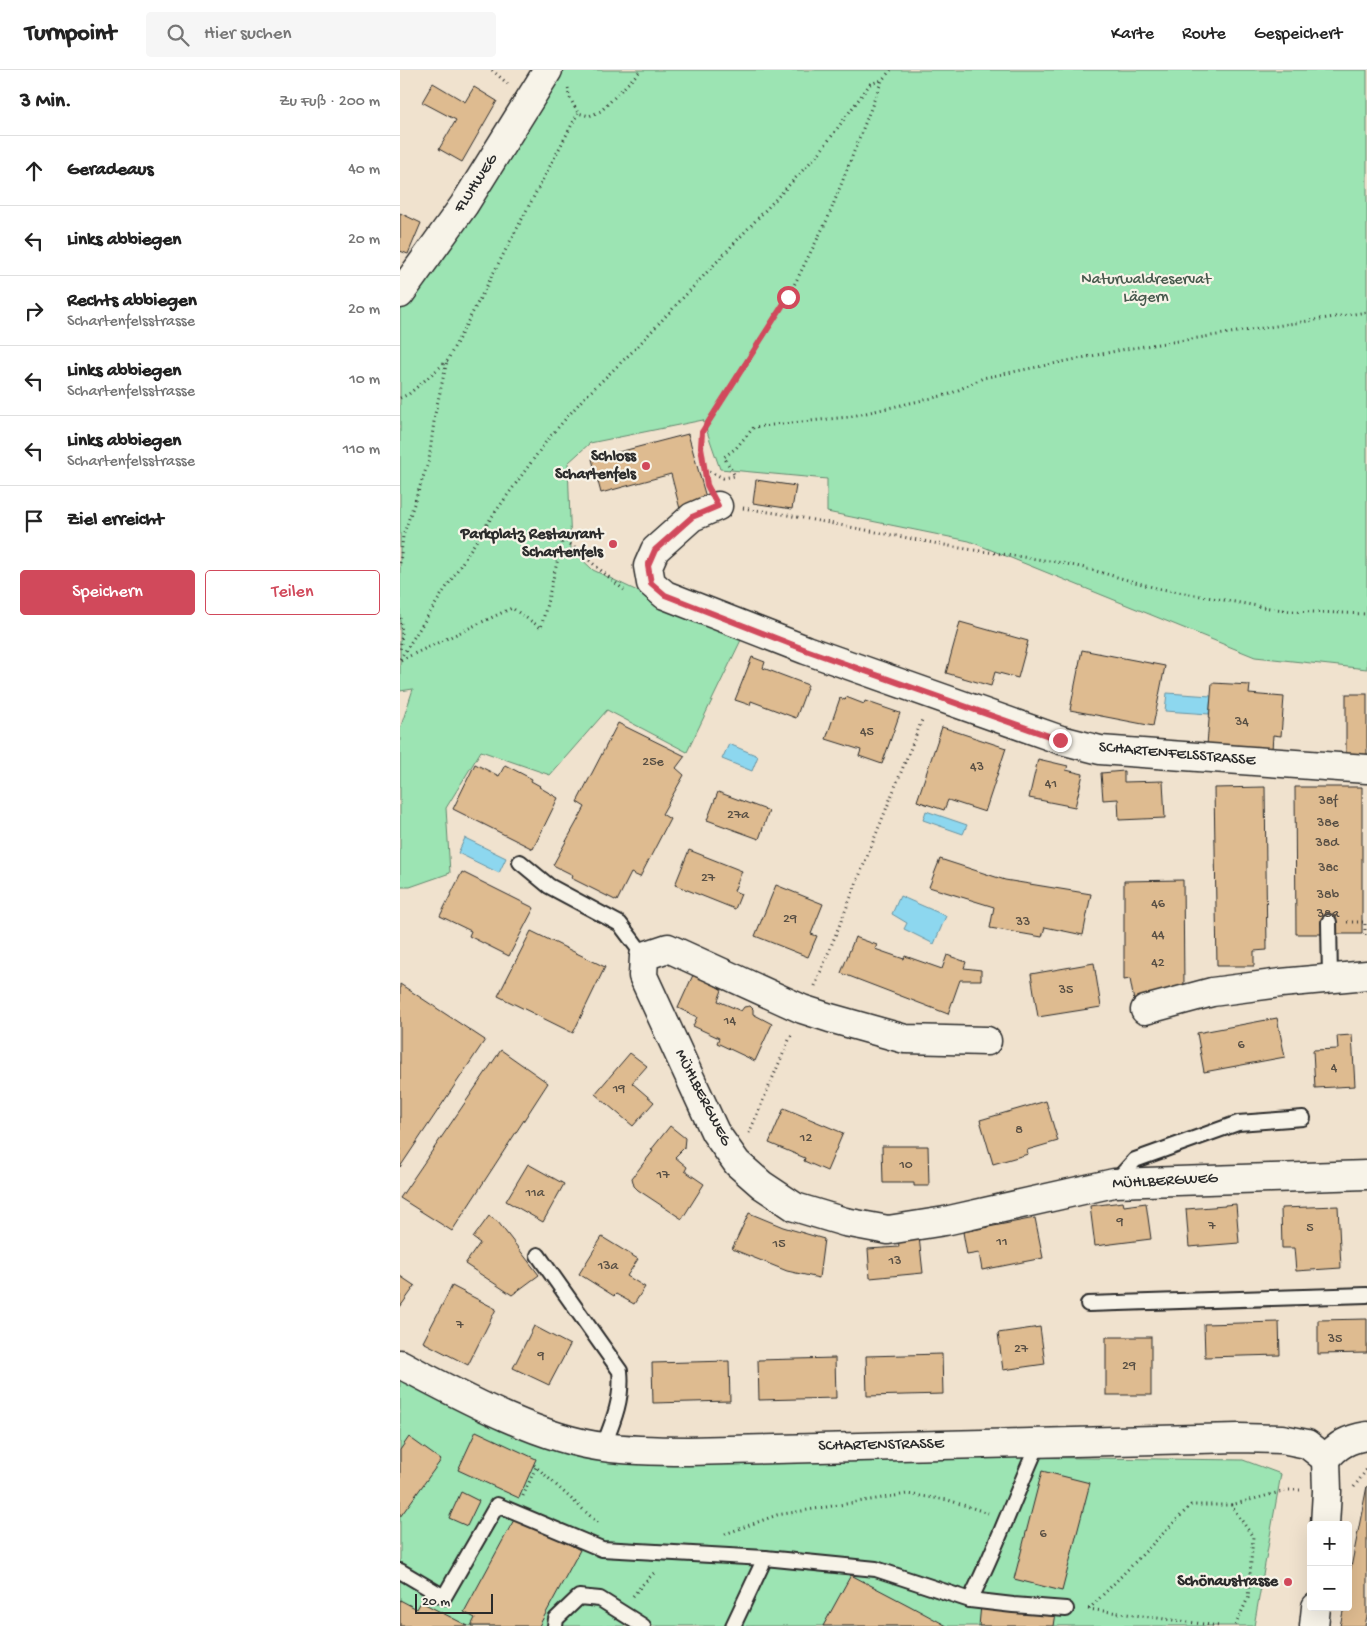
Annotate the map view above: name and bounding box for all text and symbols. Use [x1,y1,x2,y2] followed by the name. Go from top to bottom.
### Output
[146,12,496,57] search box
[25,20,116,49] text: Turnpoint
[164,21,192,49] icon: search
[204,23,291,46] text: Hier suchen
[1111,24,1154,45] text: Karte
[1182,24,1226,45] text: Route
[1254,24,1342,45] text: Gespeichert
[20,90,72,115] text: 3 Min.
[279,93,380,112] text: Zu Fuß · 200 m
[450,150,503,218] street label: FLUHWEG
[20,157,48,185] icon: ahead
[67,159,153,182] text: Geradeaus
[348,161,380,180] text: 40 m
[20,227,48,255] icon: left
[67,229,181,252] text: Links abbiegen
[348,231,380,250] text: 20 m
[1081,271,1212,308] park label: Naturwaldreservat Lägern
[777,286,800,309] route start
[67,290,197,313] text: Rechts abbiegen
[20,297,48,325] icon: right
[348,301,380,320] text: 20 m
[67,313,195,332] text: Schartenfelsstrasse
[67,360,181,383] text: Links abbiegen
[20,367,48,395] icon: left
[349,371,380,390] text: 10 m
[67,383,195,402] text: Schartenfelsstrasse
[67,430,181,453] text: Links abbiegen
[20,437,48,465] icon: left
[343,441,380,460] text: 110 m
[555,448,637,485] place label: Schloss Schartenfels
[67,453,195,472] text: Schartenfelsstrasse
[640,460,652,472] marker: Schloss Schartenfels
[20,507,48,535] icon: arrive
[67,509,164,532] text: Ziel erreicht
[460,526,604,563] place label: Parkplatz Restaurant Schartenfels
[607,538,619,550] marker: Parkplatz Restaurant Schartenfels
[20,570,195,615] button: Speichern
[205,570,380,615] button: Teilen
[1234,714,1249,731] house number: 34
[860,724,874,741] house number: 45
[1049,729,1072,752] route end
[1098,739,1257,771] street label: SCHARTENFELSSTRASSE
[642,754,664,771] house number: 25e
[970,759,984,776] house number: 43
[1045,776,1057,793] house number: 41
[1317,793,1339,810] house number: 38f
[727,807,750,824] house number: 27a
[1316,815,1340,832] house number: 38e
[1314,835,1340,852] house number: 38d
[1317,860,1339,877] house number: 38c
[701,870,716,887] house number: 27
[1316,887,1340,904] house number: 38b
[1151,896,1166,913] house number: 46
[1316,906,1341,923] house number: 38a
[783,911,797,928] house number: 29
[1015,914,1030,931] house number: 33
[1151,927,1165,944] house number: 44
[1151,955,1165,972] house number: 42
[1058,982,1073,999] house number: 35
[723,1013,737,1030] house number: 14
[1237,1037,1245,1054] house number: 6
[670,1047,735,1150] street label: MÜHLBERGWEG
[1331,1060,1338,1077] house number: 4
[612,1081,625,1098] house number: 19
[1015,1122,1023,1139] house number: 8
[799,1130,812,1147] house number: 12
[898,1157,913,1174] house number: 10
[656,1167,670,1184] house number: 17
[1112,1170,1219,1194] street label: MÜHLBERGWEG
[524,1185,546,1202] house number: 11a
[1115,1214,1124,1231] house number: 9
[1207,1218,1216,1235] house number: 7
[1306,1220,1314,1237] house number: 5
[995,1234,1008,1251] house number: 11
[771,1236,786,1253] house number: 15
[888,1253,901,1270] house number: 13
[597,1258,620,1275] house number: 13a
[455,1317,464,1334] house number: 7
[1327,1331,1342,1348] house number: 35
[1014,1341,1029,1358] house number: 27
[536,1348,545,1365] house number: 9
[1122,1358,1136,1375] house number: 29
[818,1435,945,1457] street label: SCHARTENSTRASSE
[1307,1521,1352,1611] map controls
[1307,1521,1352,1566] button: +
[1039,1526,1047,1543] house number: 6
[1307,1566,1352,1611] button: −
[1177,1573,1279,1592] place label: Schönaustrasse
[1282,1576,1294,1588] marker: Schönaustrasse
[415,1591,492,1614] scale bar
[422,1594,450,1611] text: 20 m

